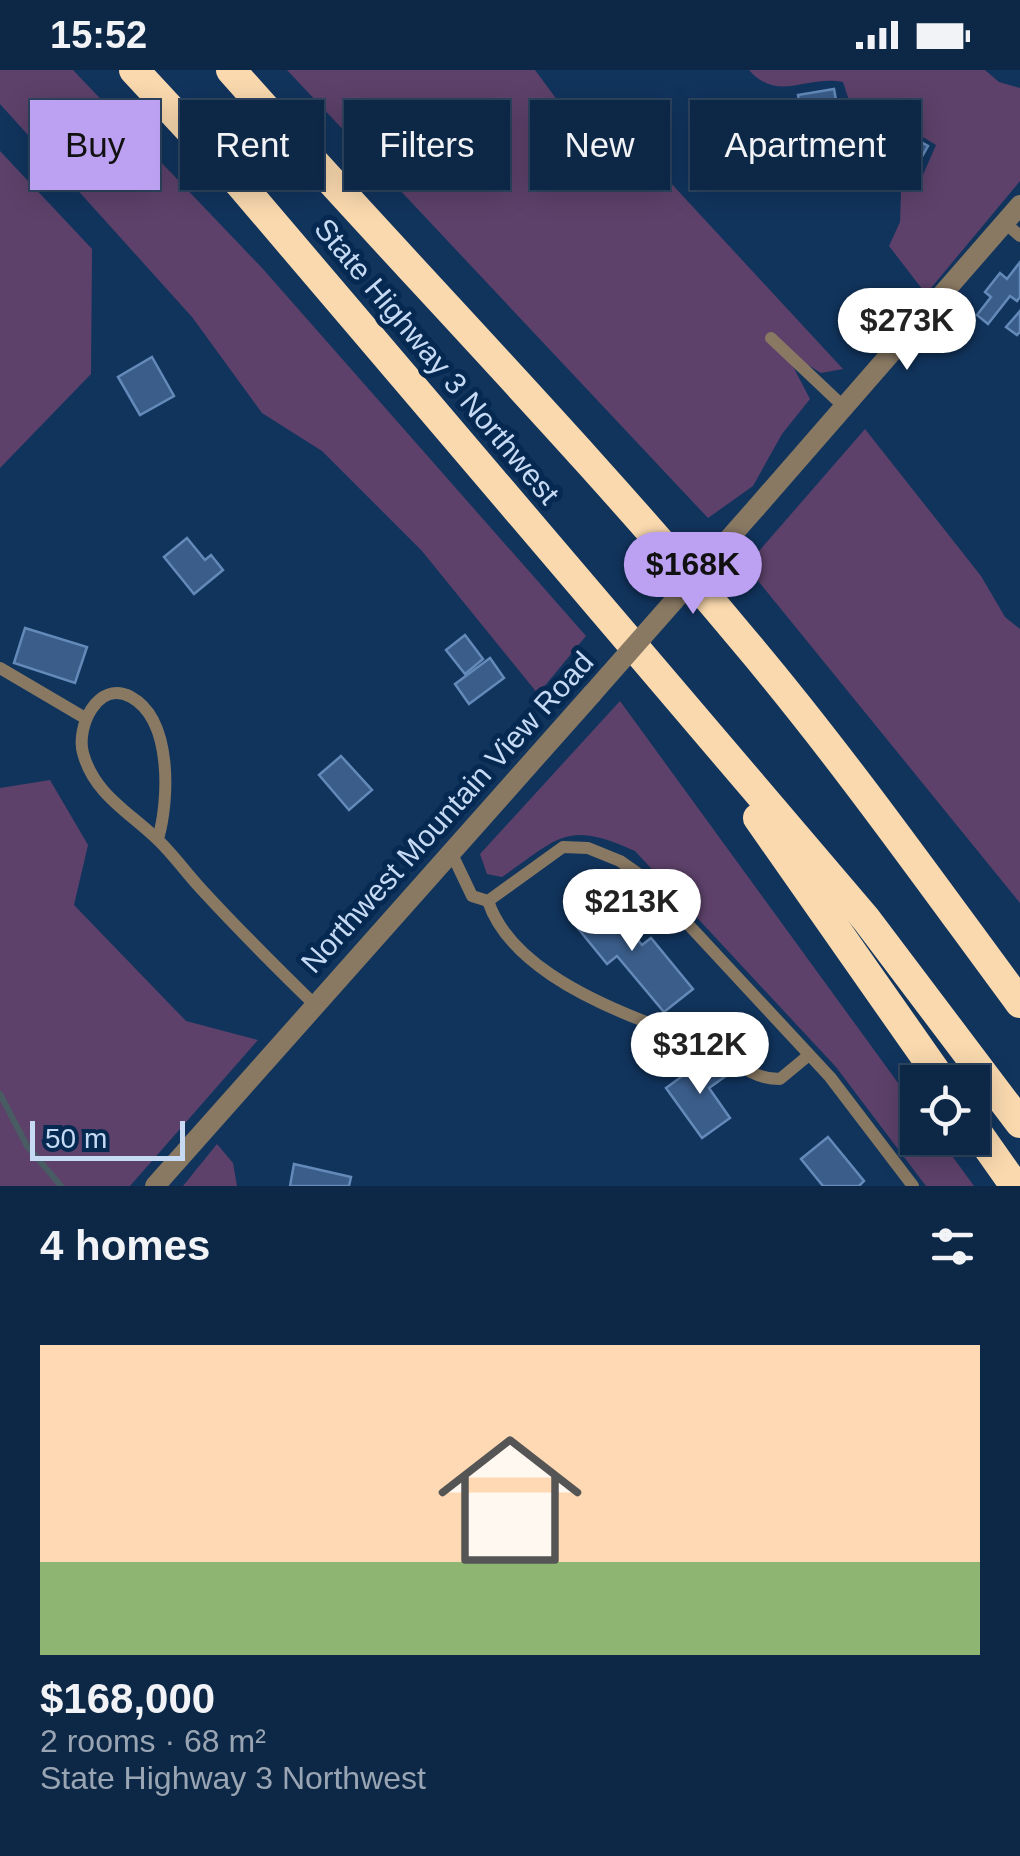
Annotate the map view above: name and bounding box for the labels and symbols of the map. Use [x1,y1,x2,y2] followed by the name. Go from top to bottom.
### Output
[308,212,566,511] street label: State Highway 3 Northwest
[837,288,977,373] pin: $273K
[623,532,763,617] pin: $168K
[294,645,600,979] street label: Northwest Mountain View Road
[562,869,702,954] pin: $213K
[630,1012,770,1097] pin: $312K
[30,1116,185,1160] scale bar

